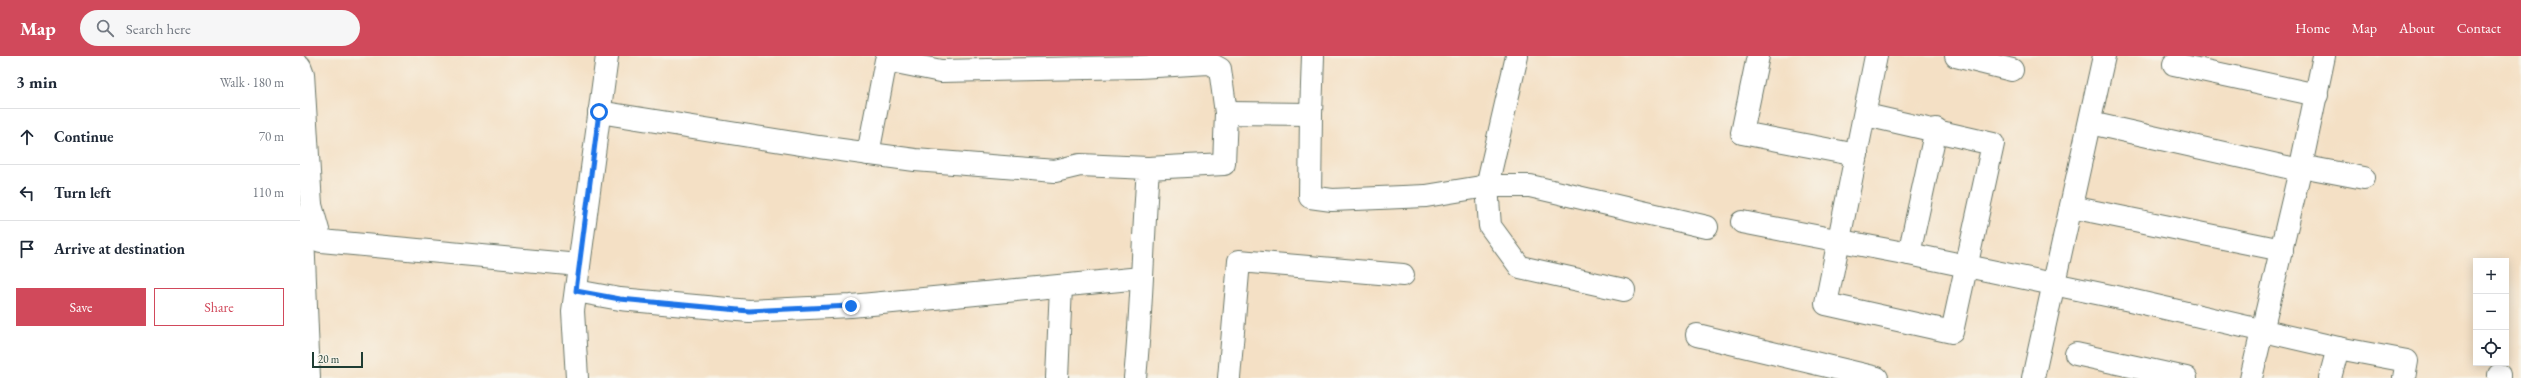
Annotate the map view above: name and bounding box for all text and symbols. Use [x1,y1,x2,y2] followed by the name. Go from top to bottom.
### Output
[80,10,360,46] search box
[20,16,56,41] text: Map
[94,17,116,39] icon: search
[126,19,191,38] text: Search here
[2295,19,2330,37] text: Home
[2352,19,2377,37] text: Map
[2399,19,2435,37] text: About
[2457,19,2501,37] text: Contact
[16,71,57,93] text: 3 min
[220,74,284,91] text: Walk · 180 m
[590,103,608,121] route start
[16,126,38,148] icon: ahead
[54,127,114,146] text: Continue
[259,128,284,145] text: 70 m
[16,182,38,204] icon: left
[54,183,111,202] text: Turn left
[253,184,284,201] text: 110 m
[16,238,38,260] icon: arrive
[54,239,185,258] text: Arrive at destination
[2473,258,2509,366] map controls
[2473,258,2509,294] button: +
[16,288,146,326] button: Save
[154,288,284,326] button: Share
[2473,294,2509,330] button: −
[842,297,860,315] route end
[2473,330,2509,366] button: locate
[312,350,363,369] scale bar
[318,352,339,366] text: 20 m

